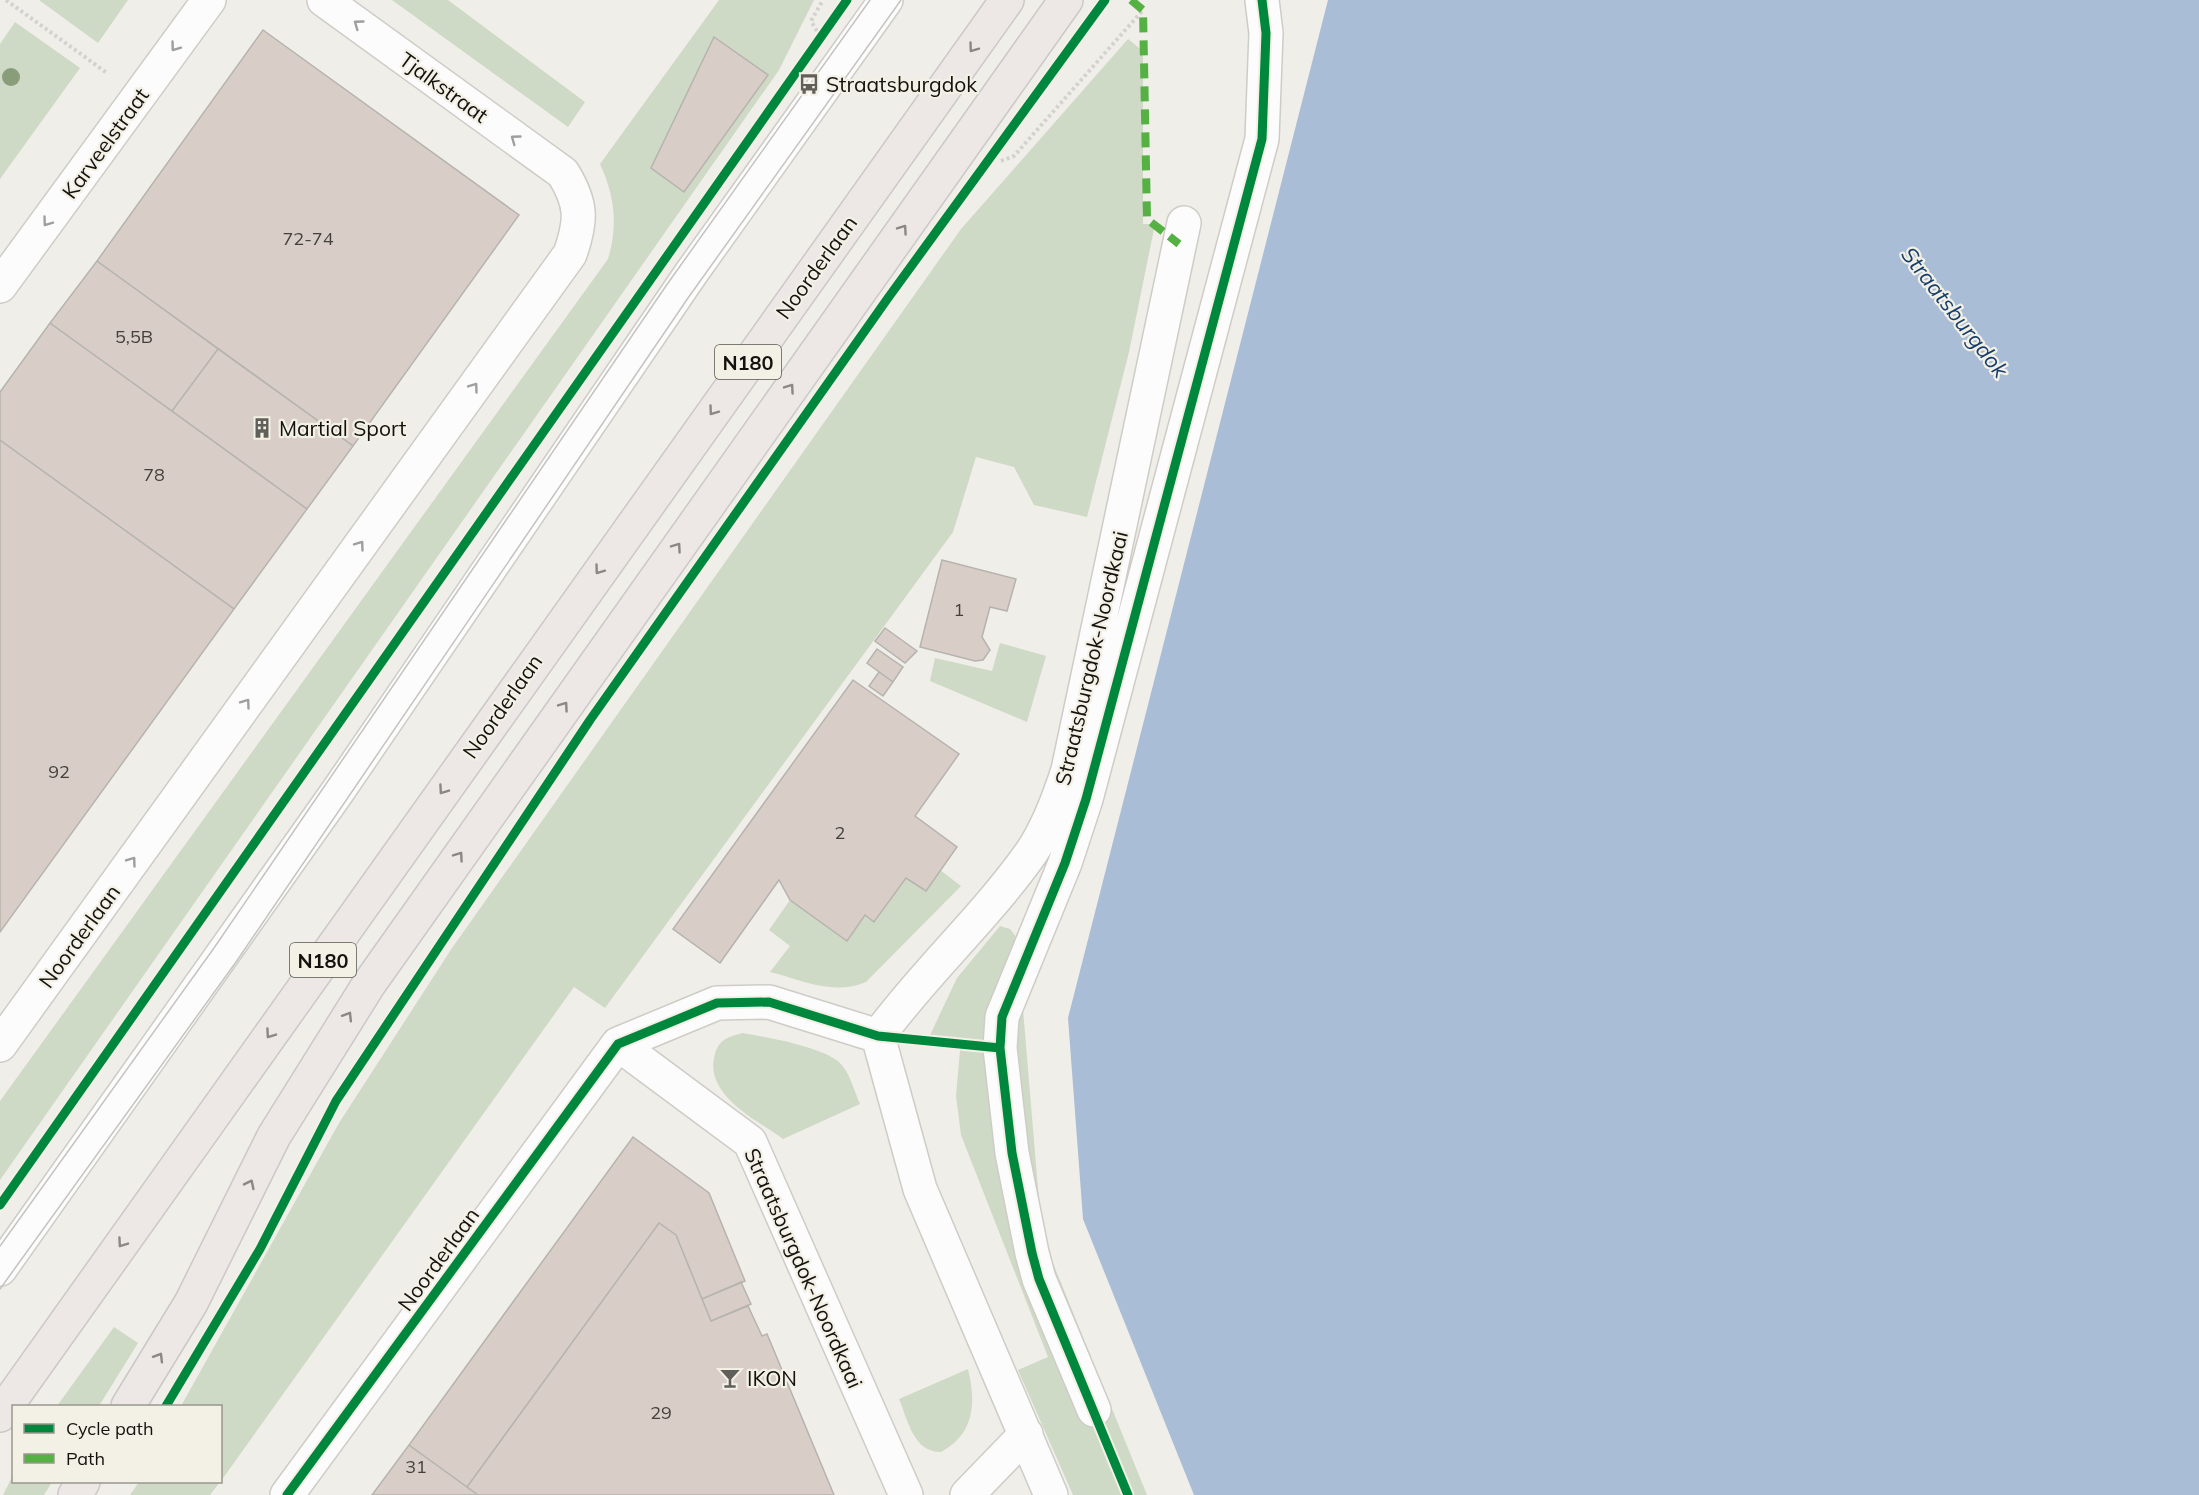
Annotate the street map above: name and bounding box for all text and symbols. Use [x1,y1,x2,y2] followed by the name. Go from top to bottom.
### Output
[353,20,364,31] one-way arrow
[171,41,182,52] one-way arrow
[969,41,980,52] one-way arrow
[394,46,494,128] street label: Tjalkstraat
[826,71,977,97] place label: Straatsburgdok
[797,72,821,96] bus stop icon: Straatsburgdok
[56,82,154,204] street label: Karveelstraat
[511,135,522,146] one-way arrow
[770,210,862,324] street label: Noorderlaan
[44,215,55,226] one-way arrow
[896,225,907,236] one-way arrow
[283,227,334,250] house number: 72-74
[1895,241,2015,384] water label: Straatsburgdok
[115,325,153,348] house number: 5,5B
[715,345,781,379] road number: N180
[467,382,478,393] one-way arrow
[783,384,794,395] one-way arrow
[709,405,720,416] one-way arrow
[279,415,406,441] place label: Martial Sport
[250,416,274,440] building icon: Martial Sport
[143,463,165,486] house number: 78
[1049,528,1133,788] street label: Straatsburgdok-Noordkaai
[353,540,364,551] one-way arrow
[670,542,681,553] one-way arrow
[596,563,607,574] one-way arrow
[954,598,964,621] house number: 1
[457,649,547,763] street label: Noorderlaan
[239,698,250,709] one-way arrow
[557,702,568,713] one-way arrow
[48,760,70,783] house number: 92
[439,783,450,794] one-way arrow
[835,821,845,844] house number: 2
[452,851,463,862] one-way arrow
[125,857,136,868] one-way arrow
[33,879,125,993] street label: Noorderlaan
[290,943,356,977] road number: N180
[341,1012,353,1022] one-way arrow
[266,1028,277,1039] one-way arrow
[739,1144,869,1392] street label: Straatsburgdok-Noordkaai
[242,1180,254,1191] one-way arrow
[392,1202,484,1316] street label: Noorderlaan
[118,1237,129,1248] one-way arrow
[151,1352,162,1363] one-way arrow
[747,1365,797,1391] place label: IKON
[718,1366,742,1390] bar icon: IKON
[650,1401,672,1424] house number: 29
[12,1405,222,1483] legend
[66,1417,153,1440] text: Cycle path
[66,1447,105,1470] text: Path
[405,1455,427,1478] house number: 31

